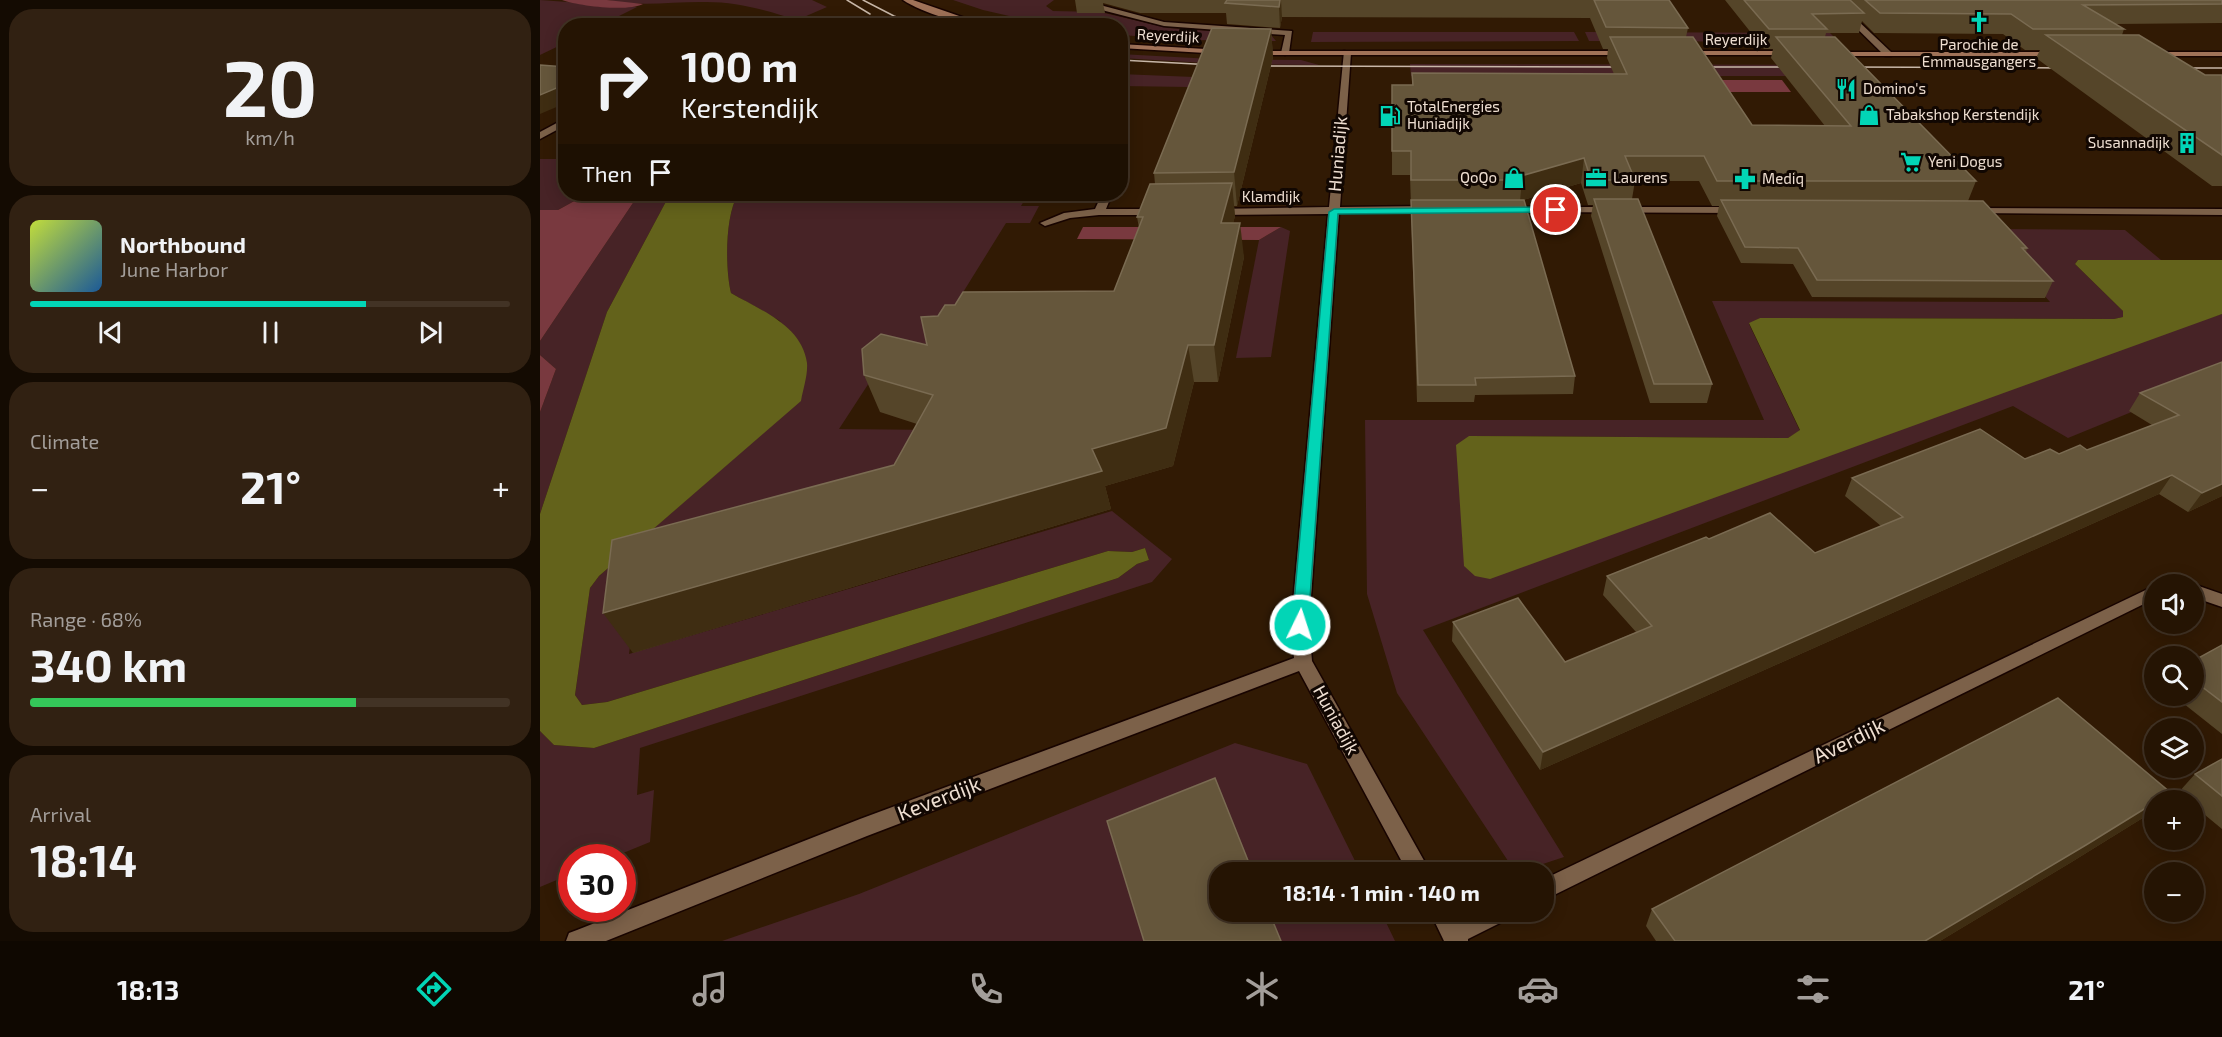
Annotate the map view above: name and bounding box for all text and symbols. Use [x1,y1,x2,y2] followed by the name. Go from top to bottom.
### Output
[1967,10,1991,34] church icon: Parochie de Emmausgangers
[1136,24,1200,47] street label: Reyerdijk
[1705,30,1768,49] street label: Reyerdijk
[1922,35,2036,70] place label: Parochie de Emmausgangers
[223,39,317,133] text: 20
[681,40,798,90] text: 100 m
[582,42,660,120] icon: right
[1834,77,1858,101] restaurant icon: Domino's
[1863,79,1926,97] place label: Domino's
[681,91,819,123] text: Kerstendijk
[1407,97,1500,133] place label: TotalEnergies Huniadijk
[1857,103,1881,127] shop icon: Tabakshop Kerstendijk
[1378,104,1402,128] fuel station icon: TotalEnergies Huniadijk
[1886,105,2040,124] place label: Tabakshop Kerstendijk
[1323,115,1351,192] street label: Huniadijk
[245,125,295,149] text: km/h
[2175,131,2199,155] building icon: Susannadijk
[2088,133,2170,152] place label: Susannadijk
[1899,150,1923,174] supermarket icon: Yeni Dogus
[1928,152,2002,170] place label: Yeni Dogus
[644,156,677,189] icon: arrive
[582,160,632,186] text: Then
[1502,166,1526,190] shop icon: QoQo
[1584,166,1608,190] office icon: Laurens
[1733,167,1757,191] pharmacy icon: Mediq
[1460,168,1497,187] place label: QoQo
[1613,168,1668,186] place label: Laurens
[1762,169,1804,187] place label: Mediq
[1530,184,1581,235] pin
[1242,187,1301,206] street label: Klamdijk
[1539,193,1572,226] icon: arrive
[120,231,246,257] text: Northbound
[120,257,228,281] text: June Harbor
[94,316,127,349] icon: previous
[254,316,287,349] icon: pause
[414,316,447,349] icon: next
[30,429,99,453] text: Climate
[240,459,301,513] text: 21°
[30,467,49,507] text: −
[492,467,510,507] text: +
[2144,574,2204,922] map controls
[2144,574,2204,634] button: sound
[1268,593,1332,657] position arrow
[30,607,142,631] text: Range · 68%
[30,637,187,691] text: 340 km
[2144,646,2204,706] button: search
[1309,681,1365,758] street label: Huniadijk
[1809,712,1889,769] street label: Averdijk
[2144,718,2204,778] button: layers
[893,770,984,826] street label: Keverdijk
[2144,790,2204,850] button: +
[30,802,91,826] text: Arrival
[30,832,137,886] text: 18:14
[558,844,636,922] speed limit sign: 30
[2144,862,2204,922] button: −
[1283,879,1480,905] text: 18:14 · 1 min · 140 m
[413,968,455,1010] icon: directions
[689,968,731,1010] icon: music
[965,968,1007,1010] icon: phone
[1241,968,1283,1010] icon: climate
[1517,968,1559,1010] icon: car
[1792,968,1834,1010] icon: filters
[117,973,179,1005] text: 18:13
[2068,973,2105,1005] text: 21°

